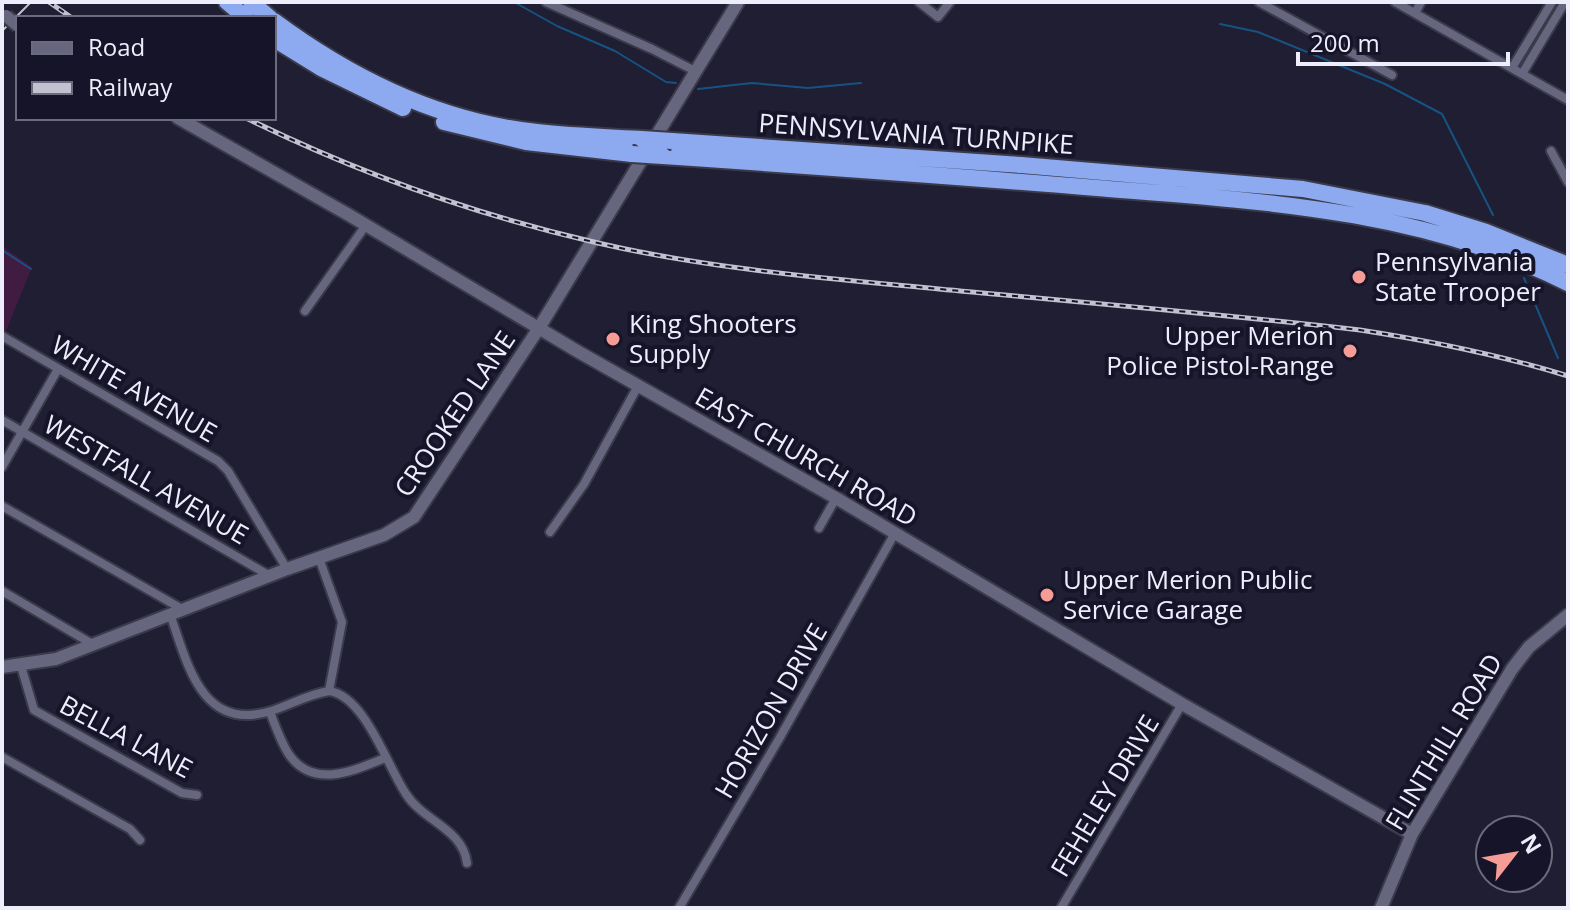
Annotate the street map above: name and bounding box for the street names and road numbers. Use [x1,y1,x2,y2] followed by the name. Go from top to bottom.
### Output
[757,104,1075,162] street label: PENNSYLVANIA TURNPIKE
[385,323,523,503] street label: CROOKED LANE
[45,326,224,450] street label: WHITE AVENUE
[689,378,924,534] street label: EAST CHURCH ROAD
[38,406,255,552] street label: WESTFALL AVENUE
[705,617,835,804] street label: HORIZON DRIVE
[1376,646,1510,836] street label: FLINTHILL ROAD
[54,686,199,786] street label: BELLA LANE
[1042,708,1167,883] street label: FEHELEY DRIVE

